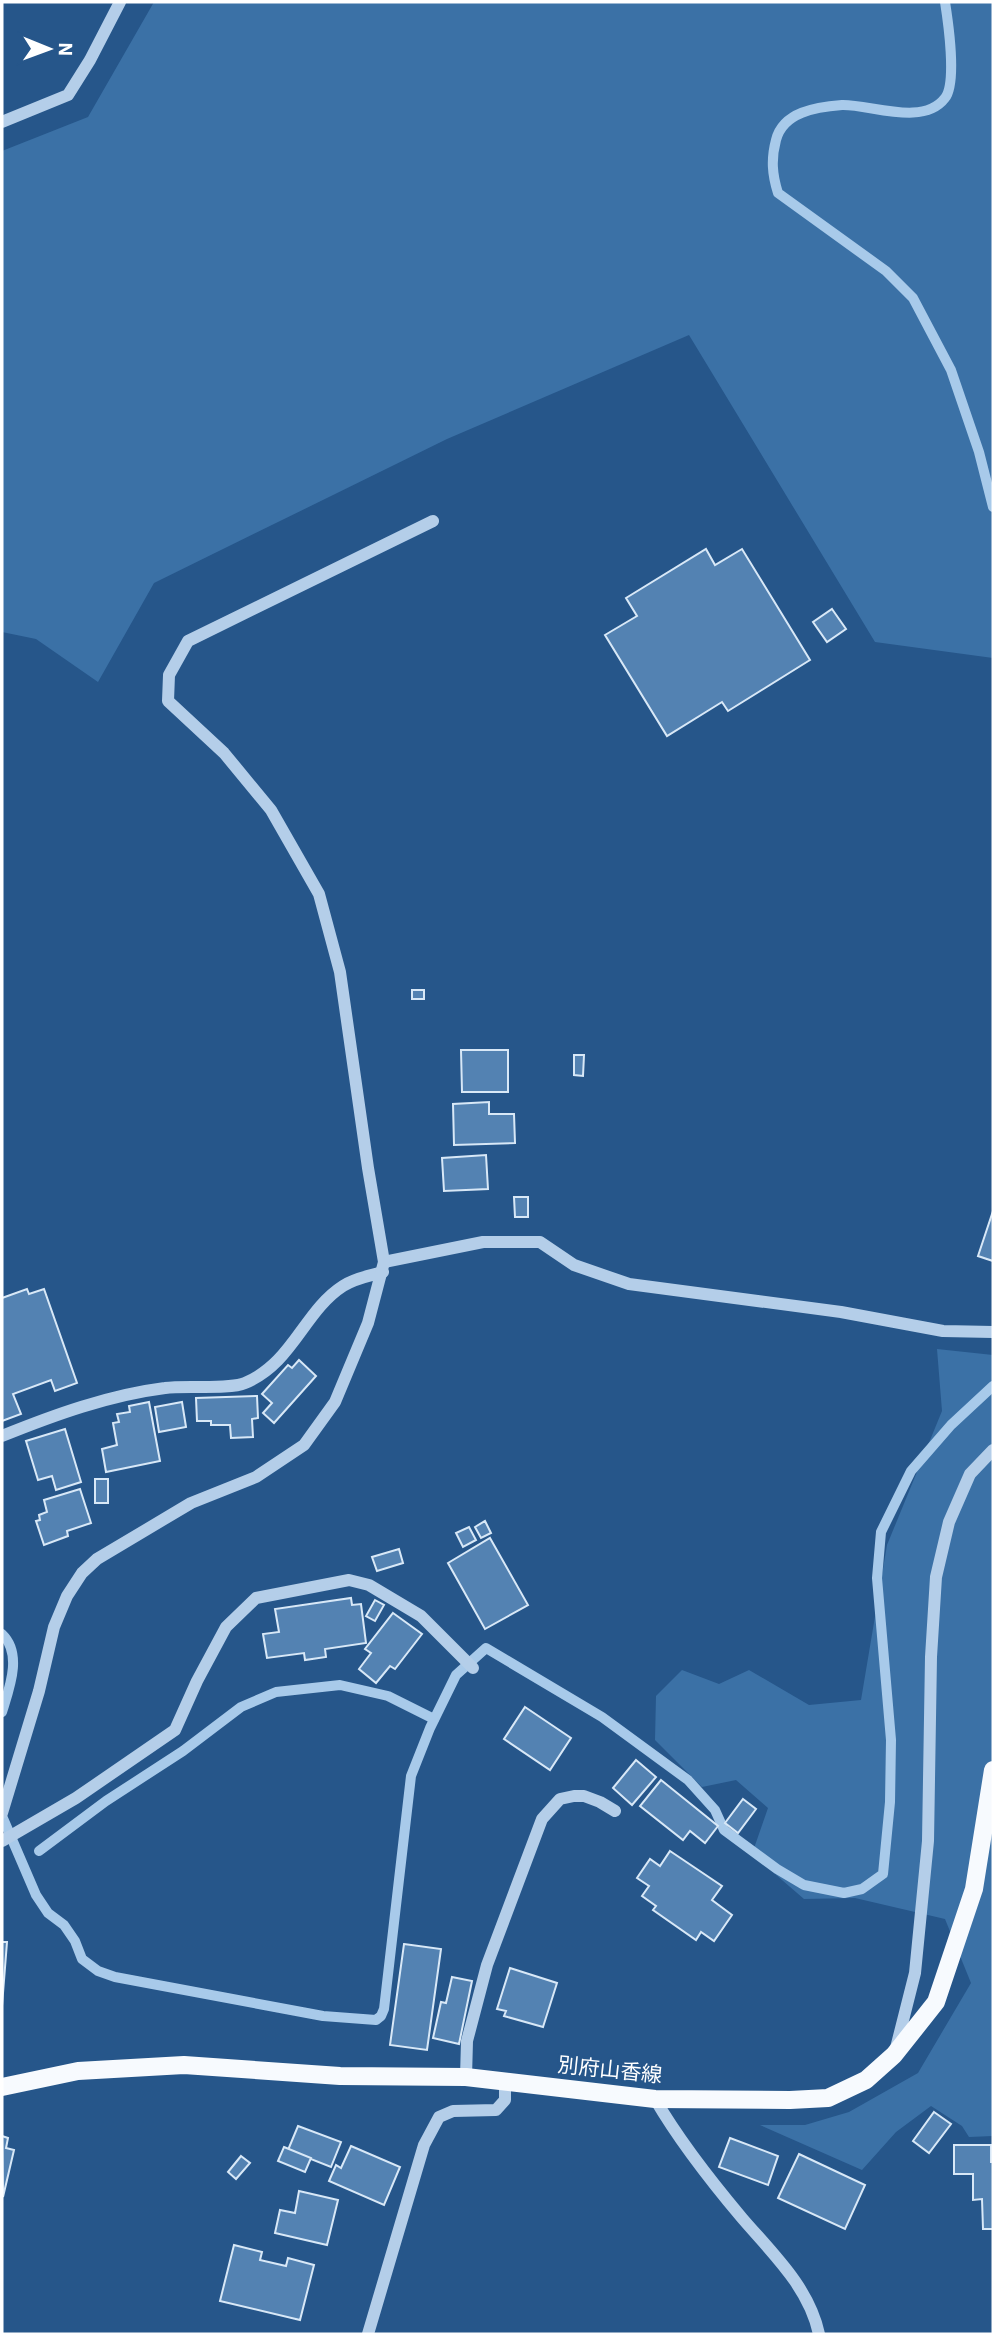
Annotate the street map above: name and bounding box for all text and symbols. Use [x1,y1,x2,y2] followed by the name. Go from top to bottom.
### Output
[14,14,84,84] north arrow
[54,42,78,56] text: N
[556,2050,664,2088] street label: 別府山香線

